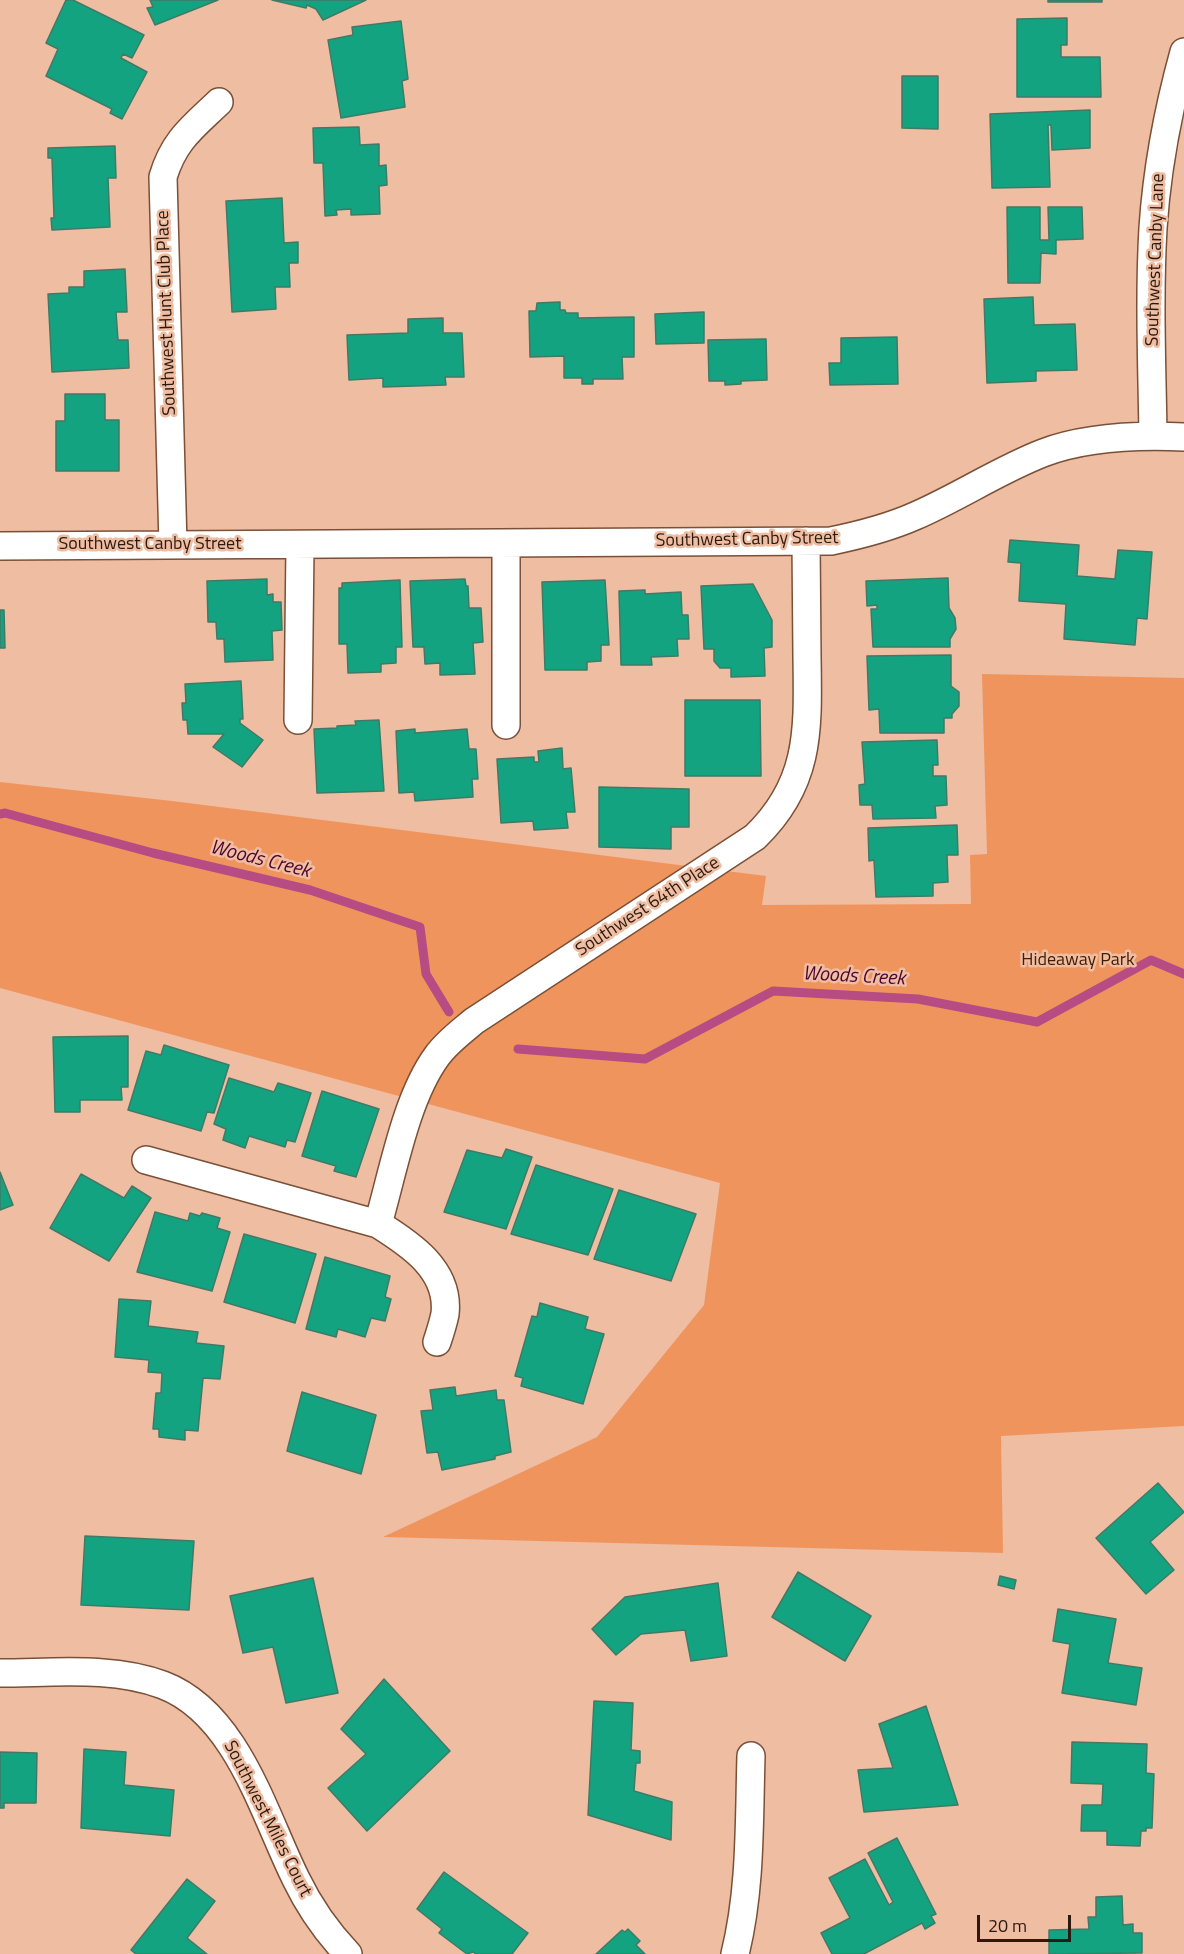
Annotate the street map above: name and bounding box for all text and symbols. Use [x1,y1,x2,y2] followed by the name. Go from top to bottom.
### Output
[1142,173,1170,347] street label: Southwest Canby Lane
[153,210,181,416] street label: Southwest Hunt Club Place
[655,528,839,552] street label: Southwest Canby Street
[59,534,241,556] street label: Southwest Canby Street
[207,836,313,884] water label: Woods Creek
[572,853,724,961] street label: Southwest 64th Place
[1021,950,1135,972] park label: Hideaway Park
[802,962,906,992] water label: Woods Creek
[218,1737,316,1901] street label: Southwest Miles Court
[980,1903,1074,1941] scale bar
[988,1912,1027,1939] text: 20 m

